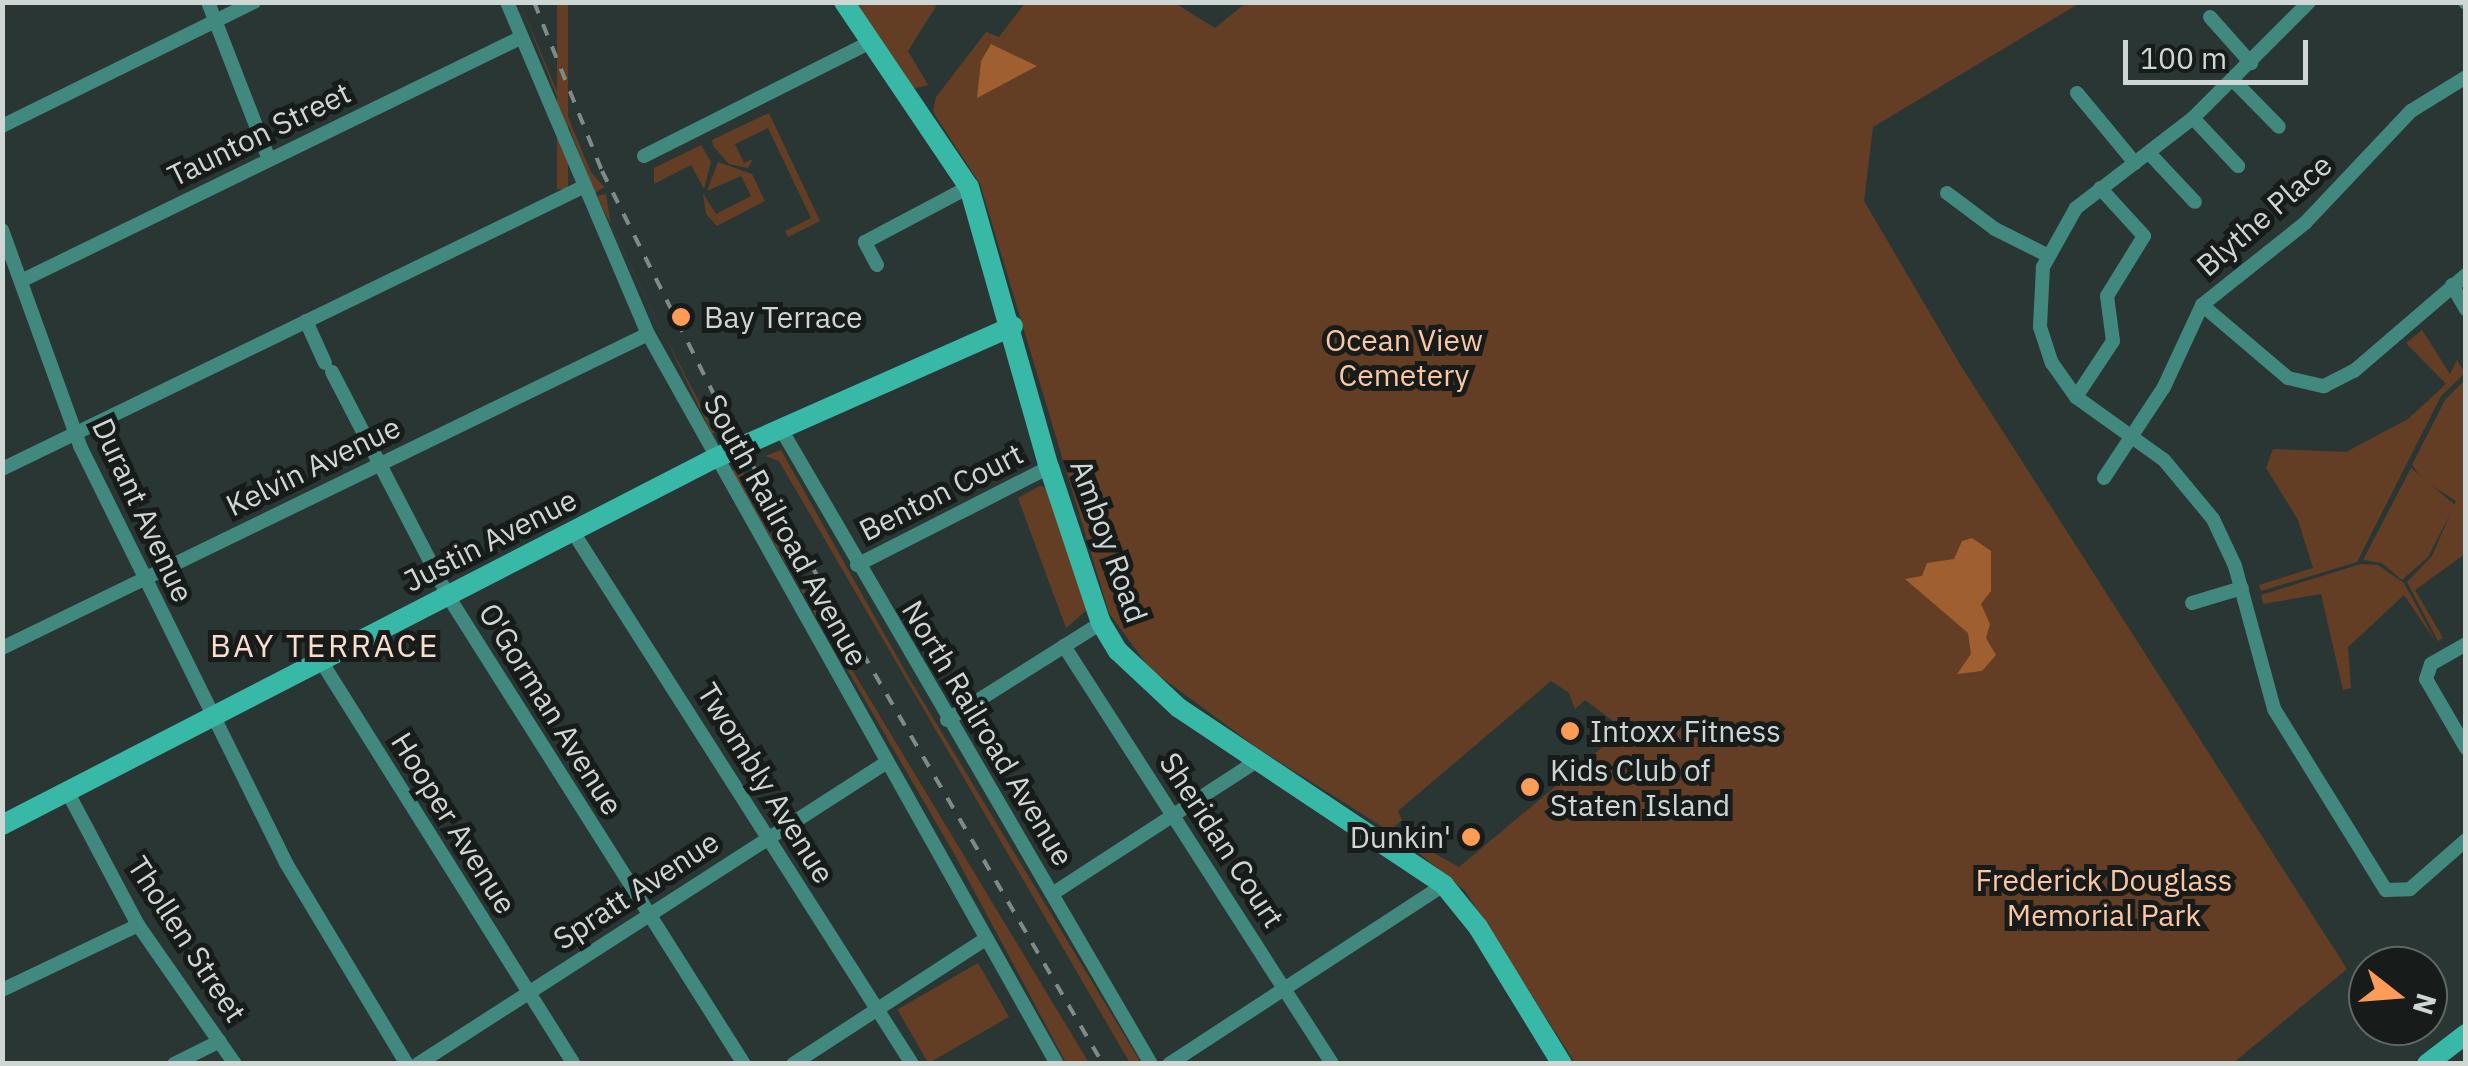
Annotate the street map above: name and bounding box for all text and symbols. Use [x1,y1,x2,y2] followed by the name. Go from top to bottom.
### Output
[2128,20,2313,82] scale bar
[2140,38,2227,77] text: 100 m
[162,74,356,194] street label: Taunton Street
[2189,147,2339,283] street label: Blythe Place
[704,299,862,335] place label: Bay Terrace
[668,304,694,330] marker: Bay Terrace
[1325,322,1483,392] park label: Ocean View Cemetery
[696,388,876,672] street label: South Railroad Avenue
[220,408,406,524] street label: Kelvin Avenue
[85,412,201,608] street label: Durant Avenue
[853,435,1029,549] street label: Benton Court
[1063,455,1155,627] street label: Amboy Road
[398,481,582,599] street label: Justin Avenue
[895,594,1081,872] street label: North Railroad Avenue
[471,596,631,822] street label: O'Gorman Avenue
[210,626,440,664] district label: BAY TERRACE
[690,676,842,890] street label: Twombly Avenue
[1590,713,1781,749] place label: Intoxx Fitness
[1559,720,1581,742] marker: Intoxx Fitness
[384,726,524,920] street label: Hooper Avenue
[1152,746,1292,934] street label: Sheridan Court
[1550,752,1730,822] place label: Kids Club of Staten Island
[1519,776,1541,798] marker: Kids Club of Staten Island
[1350,819,1451,855] place label: Dunkin'
[547,823,725,957] street label: Spratt Avenue
[1460,826,1482,848] marker: Dunkin'
[120,850,254,1028] street label: Thollen Street
[1976,862,2232,932] park label: Frederick Douglass Memorial Park
[2348,946,2448,1046] north arrow
[2405,989,2446,1019] text: N

